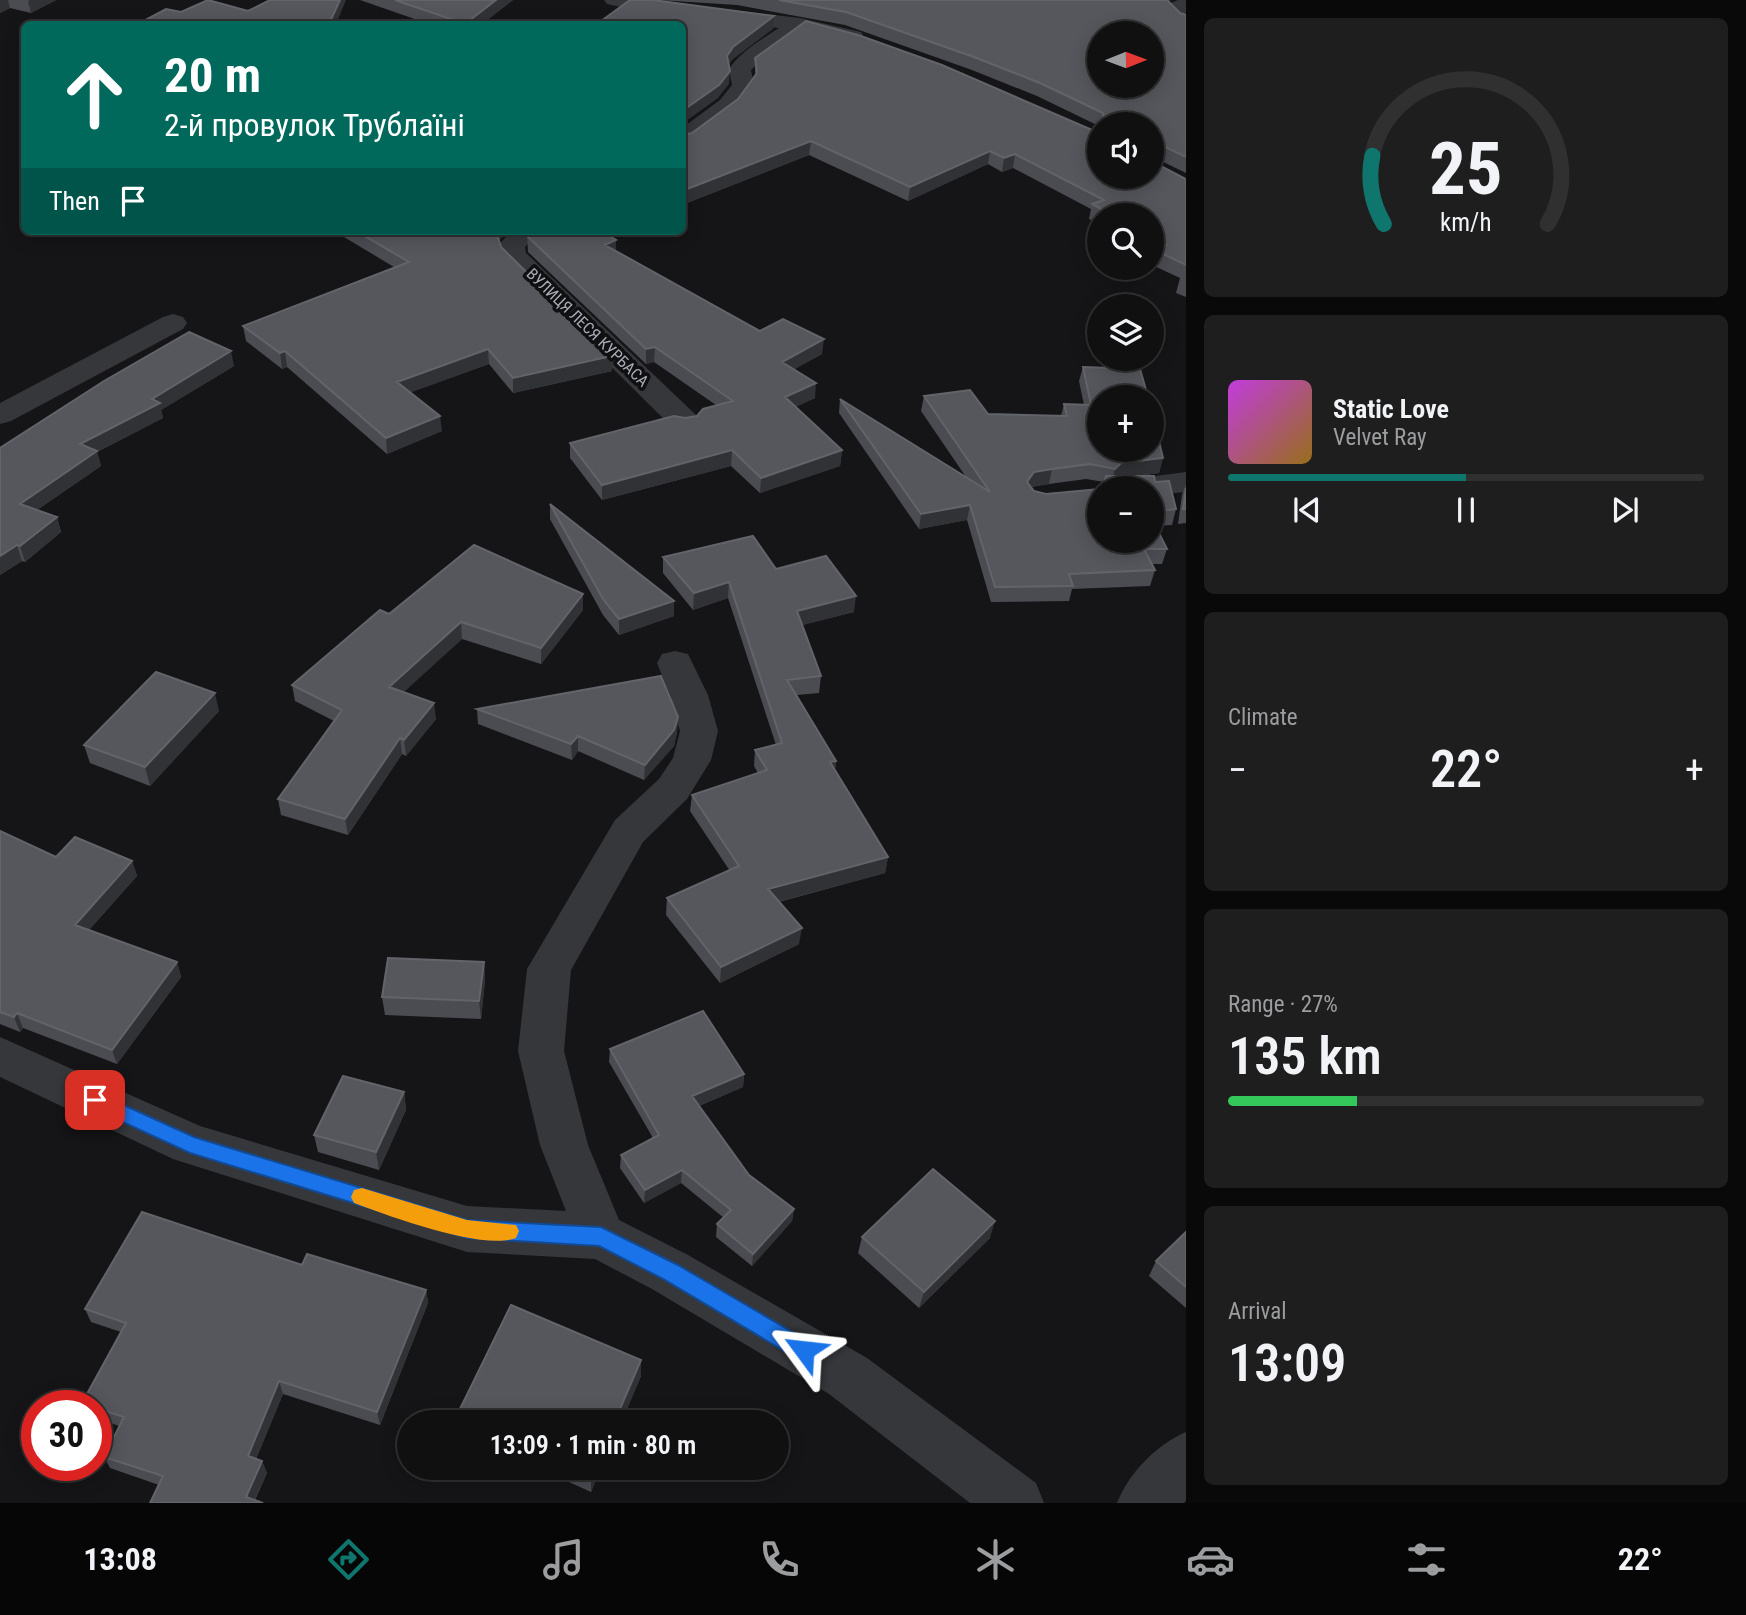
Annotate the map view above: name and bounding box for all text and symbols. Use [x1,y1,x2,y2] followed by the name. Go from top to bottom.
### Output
[1087,21,1164,98] north arrow
[1087,21,1164,553] map controls
[164,47,261,104] text: 20 m
[49,49,140,140] icon: ahead
[164,106,465,144] text: 2-й провулок Трублаїні
[1087,112,1164,189] button: sound
[1429,126,1503,212] text: 25
[114,182,152,220] icon: arrive
[49,186,100,216] text: Then
[1087,203,1164,280] button: search
[1440,207,1492,236] text: km/h
[523,264,653,390] street label: ВУЛИЦЯ ЛЕСЯ КУРБАСА
[1087,294,1164,371] button: layers
[1087,385,1164,462] button: +
[1333,394,1449,424] text: Static Love
[1333,424,1427,451] text: Velvet Ray
[1087,476,1164,553] button: −
[1288,491,1326,529] icon: previous
[1447,491,1485,529] icon: pause
[1606,491,1644,529] icon: next
[1228,704,1298,731] text: Climate
[1430,739,1502,800] text: 22°
[1228,748,1247,792] text: −
[1685,748,1704,792] text: +
[1228,991,1338,1018] text: Range · 27%
[1228,1026,1382,1087] text: 135 km
[65,1070,125,1130] pin
[76,1081,114,1119] icon: arrive
[1228,1298,1287,1325] text: Arrival
[767,1313,841,1387] position arrow
[1228,1333,1346,1394] text: 13:09
[21,1390,112,1481] speed limit sign: 30
[490,1430,696,1460] text: 13:09 · 1 min · 80 m
[324,1535,373,1584] icon: directions
[539,1535,588,1584] icon: music
[755,1535,804,1584] icon: phone
[971,1535,1020,1584] icon: climate
[1186,1535,1235,1584] icon: car
[1402,1535,1451,1584] icon: filters
[83,1540,157,1578] text: 13:08
[1618,1540,1663,1578] text: 22°

